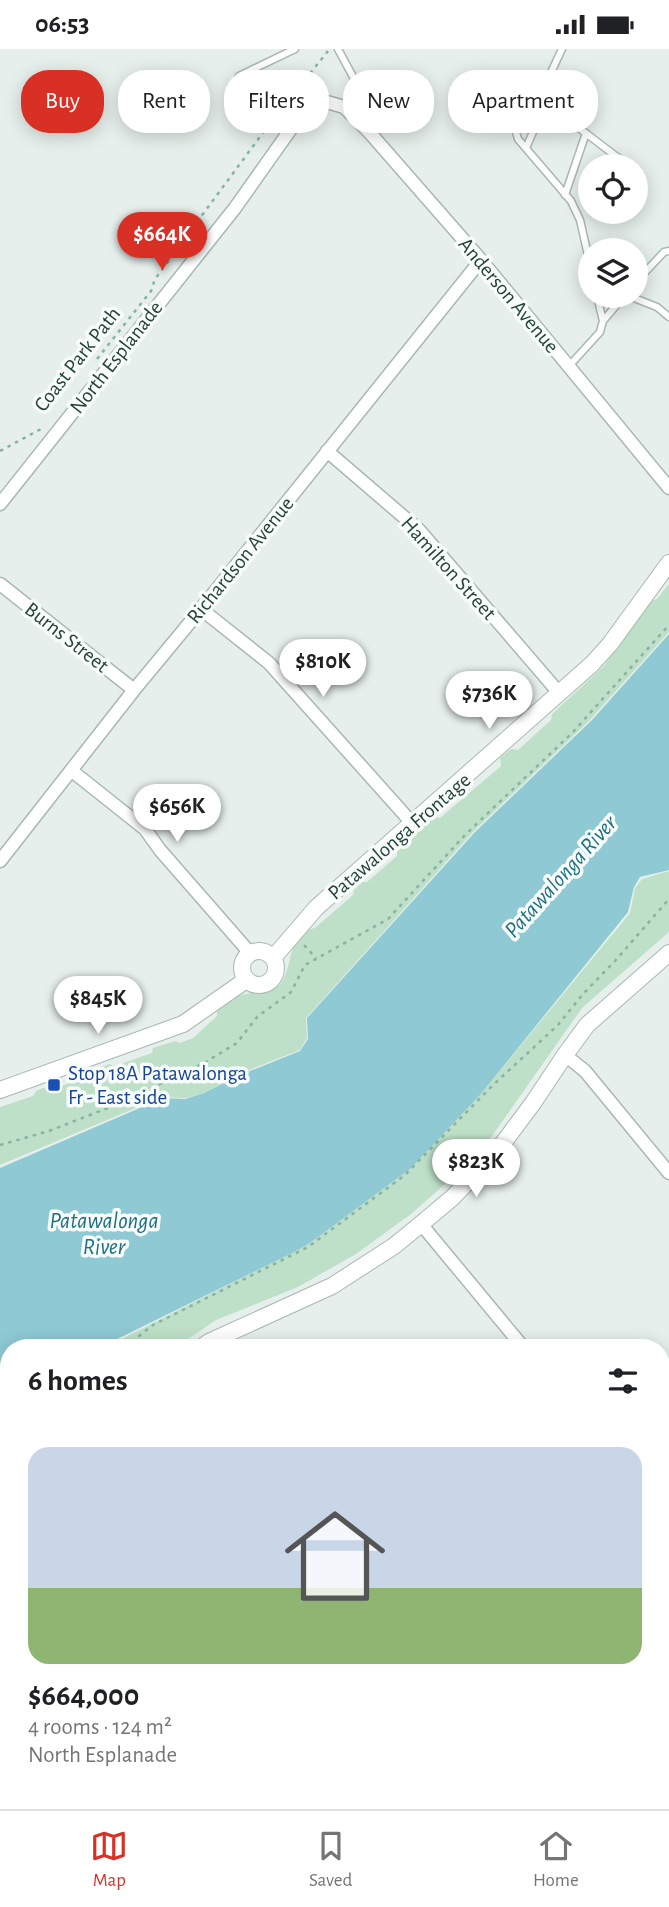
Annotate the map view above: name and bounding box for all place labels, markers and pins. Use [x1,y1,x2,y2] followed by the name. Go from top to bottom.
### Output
[113,213,211,272] pin: $664K
[274,639,372,699] pin: $810K
[440,671,538,731] pin: $736K
[128,785,226,844] pin: $656K
[49,977,147,1036] pin: $845K
[68,1063,247,1108] place label: Stop 18A Patawalonga Fr - East side
[46,1077,62,1093] marker: Stop 18A Patawalonga Fr - East side
[427,1139,525,1199] pin: $823K

